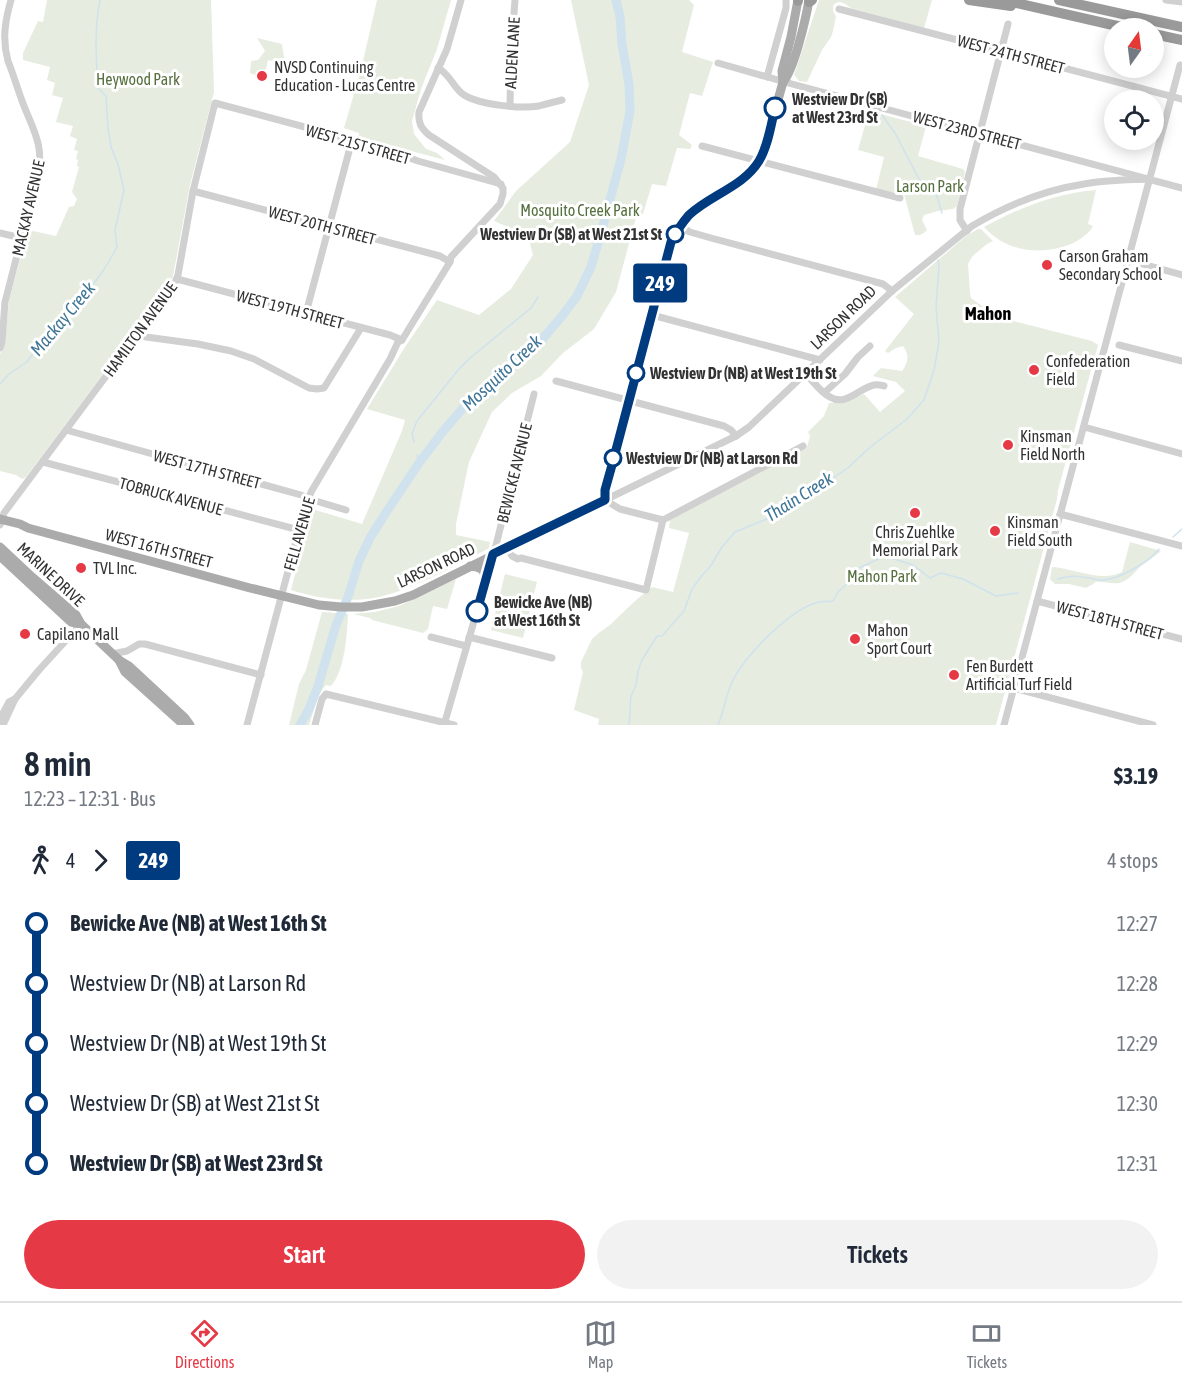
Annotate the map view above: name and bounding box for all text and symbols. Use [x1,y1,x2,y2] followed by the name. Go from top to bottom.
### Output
[501,17,523,89] street label: ALDEN LANE
[1104,18,1164,78] north arrow
[1104,18,1164,150] map controls
[955,31,1067,77] street label: WEST 24TH STREET
[274,58,415,94] place label: NVSD Continuing Education - Lucas Centre
[255,69,269,83] marker: NVSD Continuing Education - Lucas Centre
[96,70,180,89] park label: Heywood Park
[791,90,888,126] place label: Westview Dr (SB) at West 23rd St
[1104,90,1164,150] button: locate
[764,97,786,119] marker: Westview Dr (SB) at West 23rd St
[911,107,1023,153] street label: WEST 23RD STREET
[304,121,412,167] street label: WEST 21ST STREET
[8,158,48,258] street label: MACKAY AVENUE
[896,177,964,195] park label: Larson Park
[520,201,640,220] park label: Mosquito Creek Park
[266,202,378,248] street label: WEST 20TH STREET
[479,225,662,243] place label: Westview Dr (SB) at West 21st St
[666,225,684,243] marker: Westview Dr (SB) at West 21st St
[1059,247,1163,284] place label: Carson Graham Secondary School
[1040,258,1054,272] marker: Carson Graham Secondary School
[626,264,694,302] line badge: 249
[645,271,675,295] text: 249
[26,277,100,360] water label: Mackay Creek
[100,278,180,380] street label: HAMILTON AVENUE
[807,281,879,353] street label: LARSON ROAD
[234,286,346,332] street label: WEST 19TH STREET
[965,303,1011,324] district label: Mahon
[458,330,547,415] water label: Mosquito Creek
[1046,352,1130,388] place label: Confederation Field
[1027,363,1041,377] marker: Confederation Field
[627,364,645,382] marker: Westview Dr (NB) at West 19th St
[649,364,837,382] place label: Westview Dr (NB) at West 19th St
[493,421,535,525] street label: BEWICKE AVENUE
[1020,427,1085,463] place label: Kinsman Field North
[1001,438,1015,452] marker: Kinsman Field North
[151,446,263,492] street label: WEST 17TH STREET
[604,449,622,467] marker: Westview Dr (NB) at Larson Rd
[625,449,798,467] place label: Westview Dr (NB) at Larson Rd
[761,467,838,526] water label: Thain Creek
[117,474,225,518] street label: TOBRUCK AVENUE
[280,495,318,573] street label: FELL AVENUE
[908,506,922,520] marker: Chris Zuehlke Memorial Park
[1007,513,1073,549] place label: Kinsman Field South
[872,523,958,559] place label: Chris Zuehlke Memorial Park
[988,524,1002,538] marker: Kinsman Field South
[103,525,215,571] street label: WEST 16TH STREET
[14,539,88,610] street label: MARINE DRIVE
[394,539,478,591] street label: LARSON ROAD
[93,559,137,577] place label: TVL Inc.
[74,561,88,575] marker: TVL Inc.
[847,567,917,585] park label: Mahon Park
[494,593,593,629] place label: Bewicke Ave (NB) at West 16th St
[1054,597,1166,643] street label: WEST 18TH STREET
[466,600,488,622] marker: Bewicke Ave (NB) at West 16th St
[867,621,932,658] place label: Mahon Sport Court
[37,625,119,644] place label: Capilano Mall
[18,627,32,641] marker: Capilano Mall
[848,632,862,646] marker: Mahon Sport Court
[966,657,1072,693] place label: Fen Burdett Artificial Turf Field
[947,668,961,682] marker: Fen Burdett Artificial Turf Field
[24,745,91,783] text: 8 min
[1114,763,1158,789] text: $3.19
[24,787,156,810] text: 12:23 – 12:31 · Bus
[24,844,57,877] icon: walk
[84,844,117,877] icon: forward
[138,848,168,872] text: 249
[66,849,75,872] text: 4
[1107,849,1158,872] text: 4 stops
[70,910,327,936] text: Bewicke Ave (NB) at West 16th St
[1117,912,1158,935] text: 12:27
[70,970,306,996] text: Westview Dr (NB) at Larson Rd
[1117,972,1158,995] text: 12:28
[70,1030,326,1056] text: Westview Dr (NB) at West 19th St
[1117,1032,1158,1055] text: 12:29
[70,1090,320,1116] text: Westview Dr (SB) at West 21st St
[1117,1092,1158,1115] text: 12:30
[70,1150,323,1176] text: Westview Dr (SB) at West 23rd St
[1117,1152,1158,1175] text: 12:31
[24,1220,585,1289] button: Start
[597,1220,1158,1289] button: Tickets
[175,1317,234,1371] tab: Directions
[584,1317,617,1371] tab: Map
[967,1317,1007,1371] tab: Tickets

